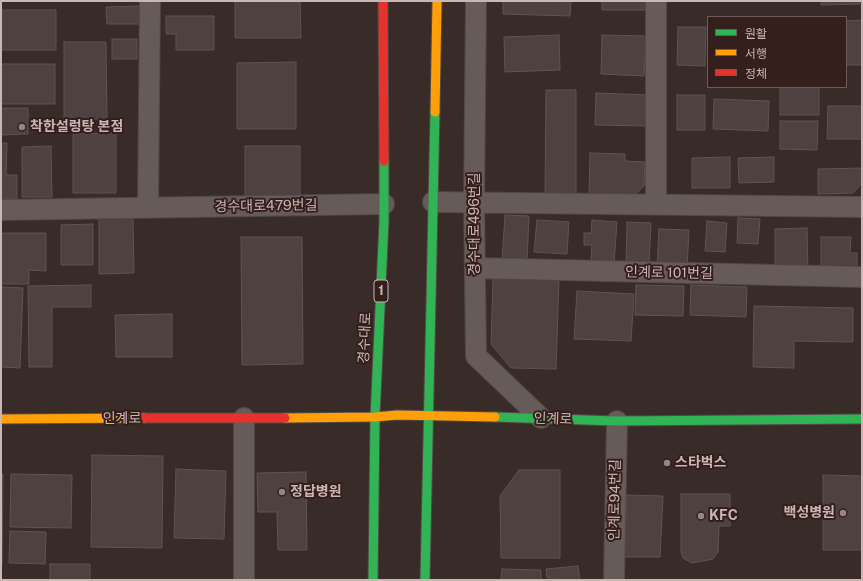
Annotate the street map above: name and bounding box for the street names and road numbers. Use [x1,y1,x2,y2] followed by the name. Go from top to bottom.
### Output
[467,172,483,276] street label: 경수대로496번길
[214,197,318,215] street label: 경수대로479번길
[625,264,713,282] street label: 인계로 101번길
[374,280,388,302] road number: 1
[355,312,375,364] street label: 경수대로
[533,410,573,428] street label: 인계로
[103,411,141,427] street label: 인계로
[606,459,624,541] street label: 인계로94번길

